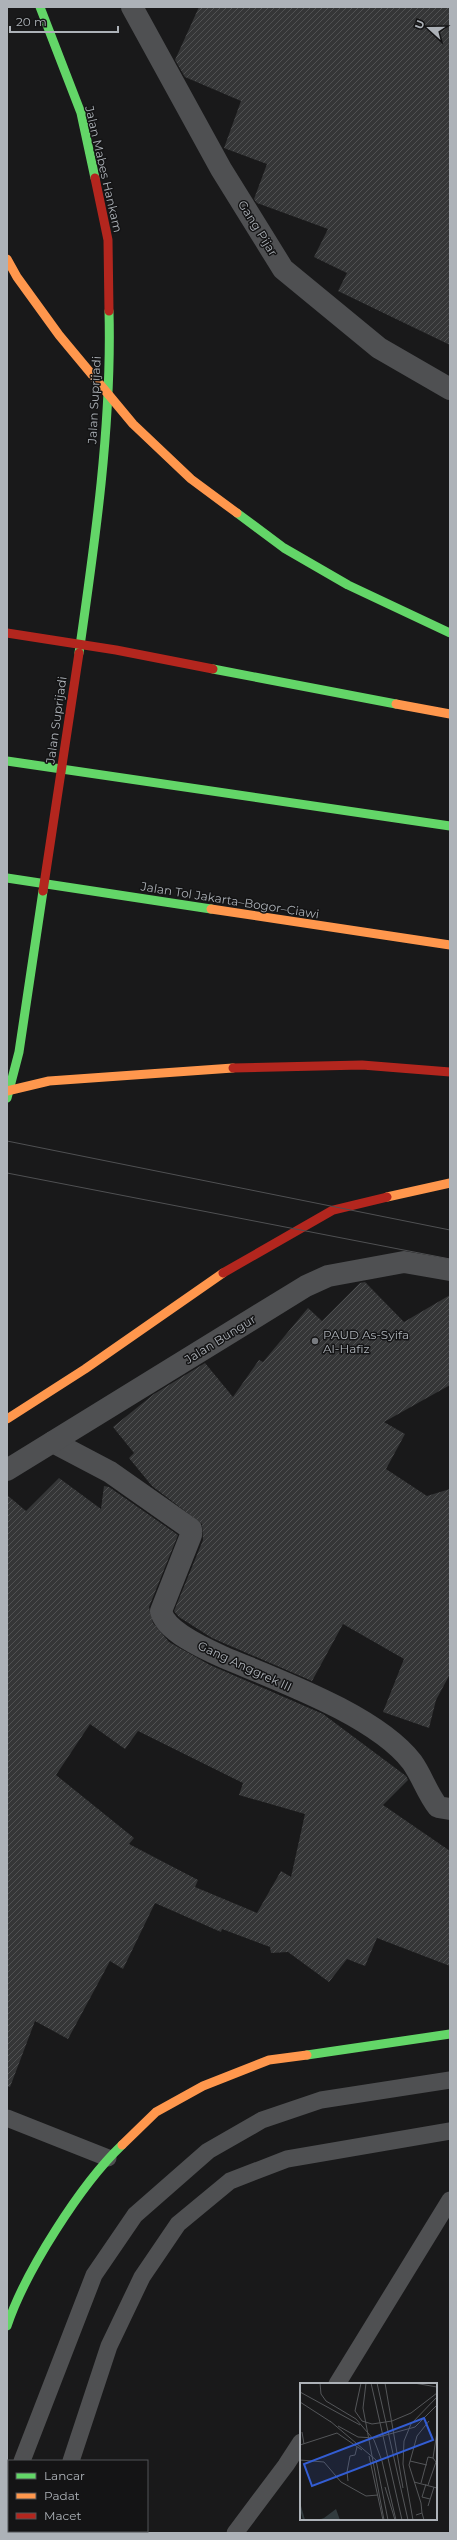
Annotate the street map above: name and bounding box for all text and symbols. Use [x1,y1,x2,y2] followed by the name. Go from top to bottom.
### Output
[10,8,118,34] scale bar
[409,8,449,48] north arrow
[16,14,47,29] text: 20 m
[412,18,428,31] text: U
[82,103,126,234] street label: Jalan Mabes Hankam
[235,197,281,259] street label: Gang Pijar
[84,356,104,445] street label: Jalan Suprijadi
[42,675,70,766] street label: Jalan Suprijadi
[139,878,320,922] street label: Jalan Tol Jakarta–Bogor–Ciawi
[181,1311,258,1367] street label: Jalan Bungur
[323,1327,409,1356] place label: PAUD As-Syifa Al-Hafiz
[310,1336,320,1346] marker: PAUD As-Syifa Al-Hafiz
[196,1638,294,1694] street label: Gang Anggrek III
[300,2383,437,2520] inset map
[8,2460,148,2532] legend
[44,2468,85,2483] text: Lancar
[44,2488,80,2503] text: Padat
[44,2508,81,2523] text: Macet

